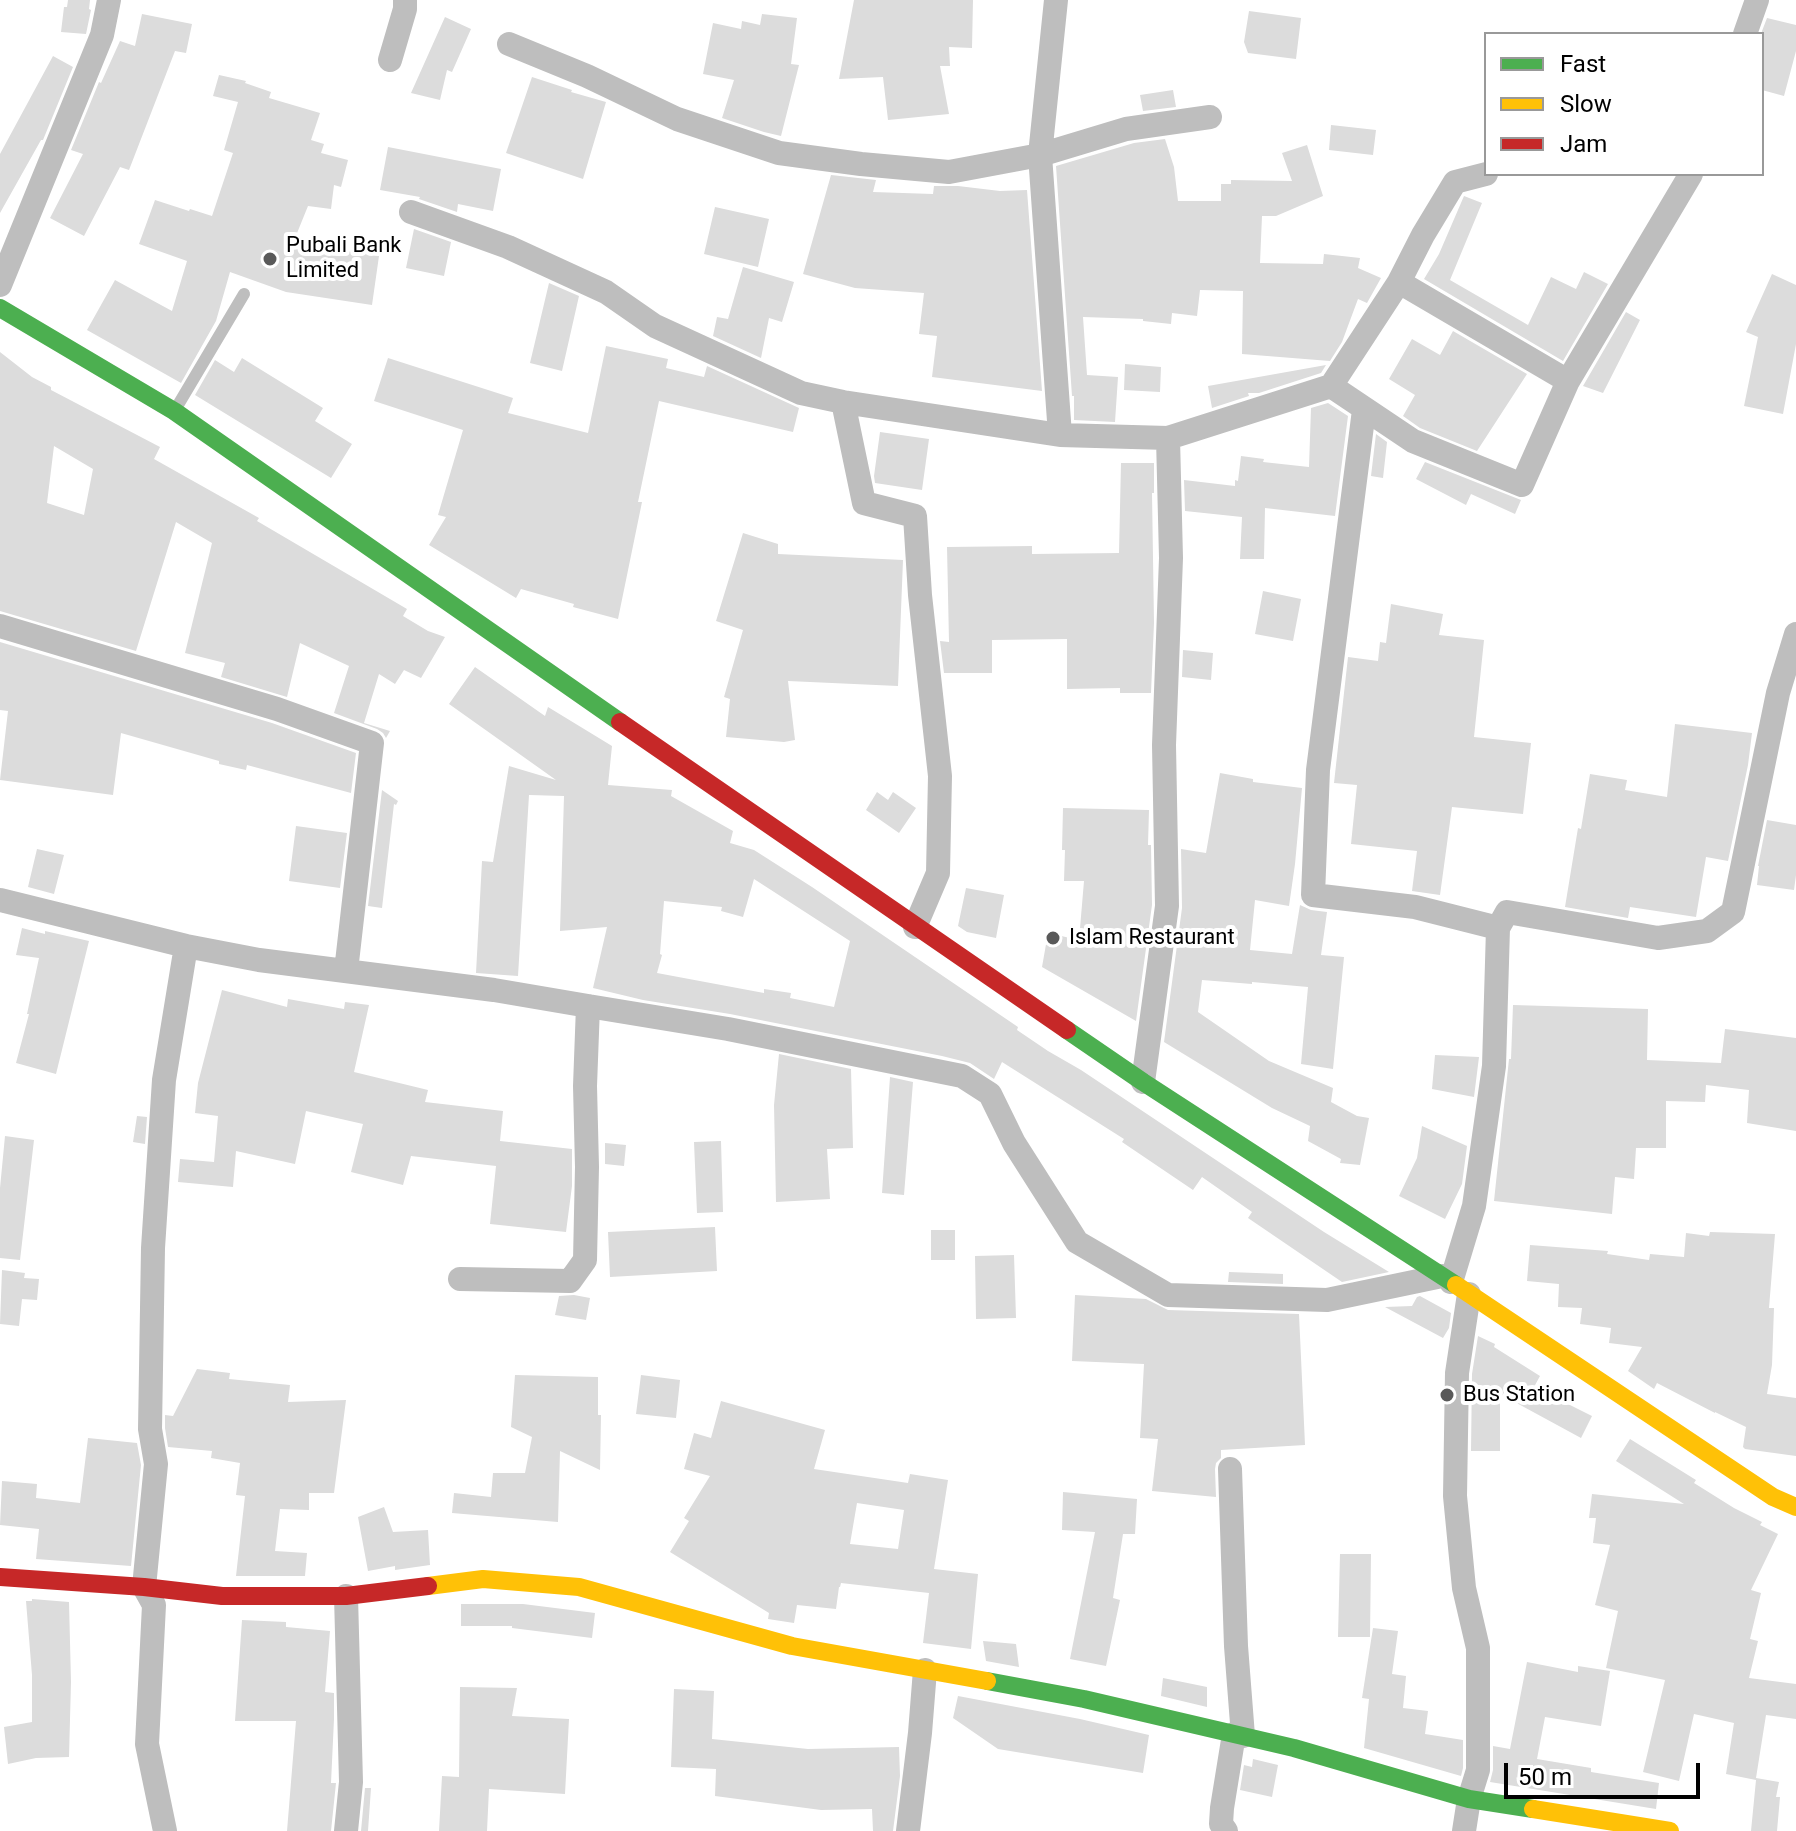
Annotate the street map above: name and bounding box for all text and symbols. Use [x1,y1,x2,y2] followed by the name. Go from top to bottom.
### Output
[1484,32,1764,176] legend
[1560,50,1606,78] text: Fast
[1560,90,1612,118] text: Slow
[1560,130,1607,158] text: Jam
[286,233,401,284] place label: Pubali Bank Limited
[261,250,279,268] marker: Pubali Bank Limited
[1069,925,1235,951] place label: Islam Restaurant
[1044,929,1062,947] marker: Islam Restaurant
[1463,1382,1575,1408] place label: Bus Station
[1438,1386,1456,1404] marker: Bus Station
[1508,1747,1704,1797] scale bar
[1518,1763,1572,1791] text: 50 m

